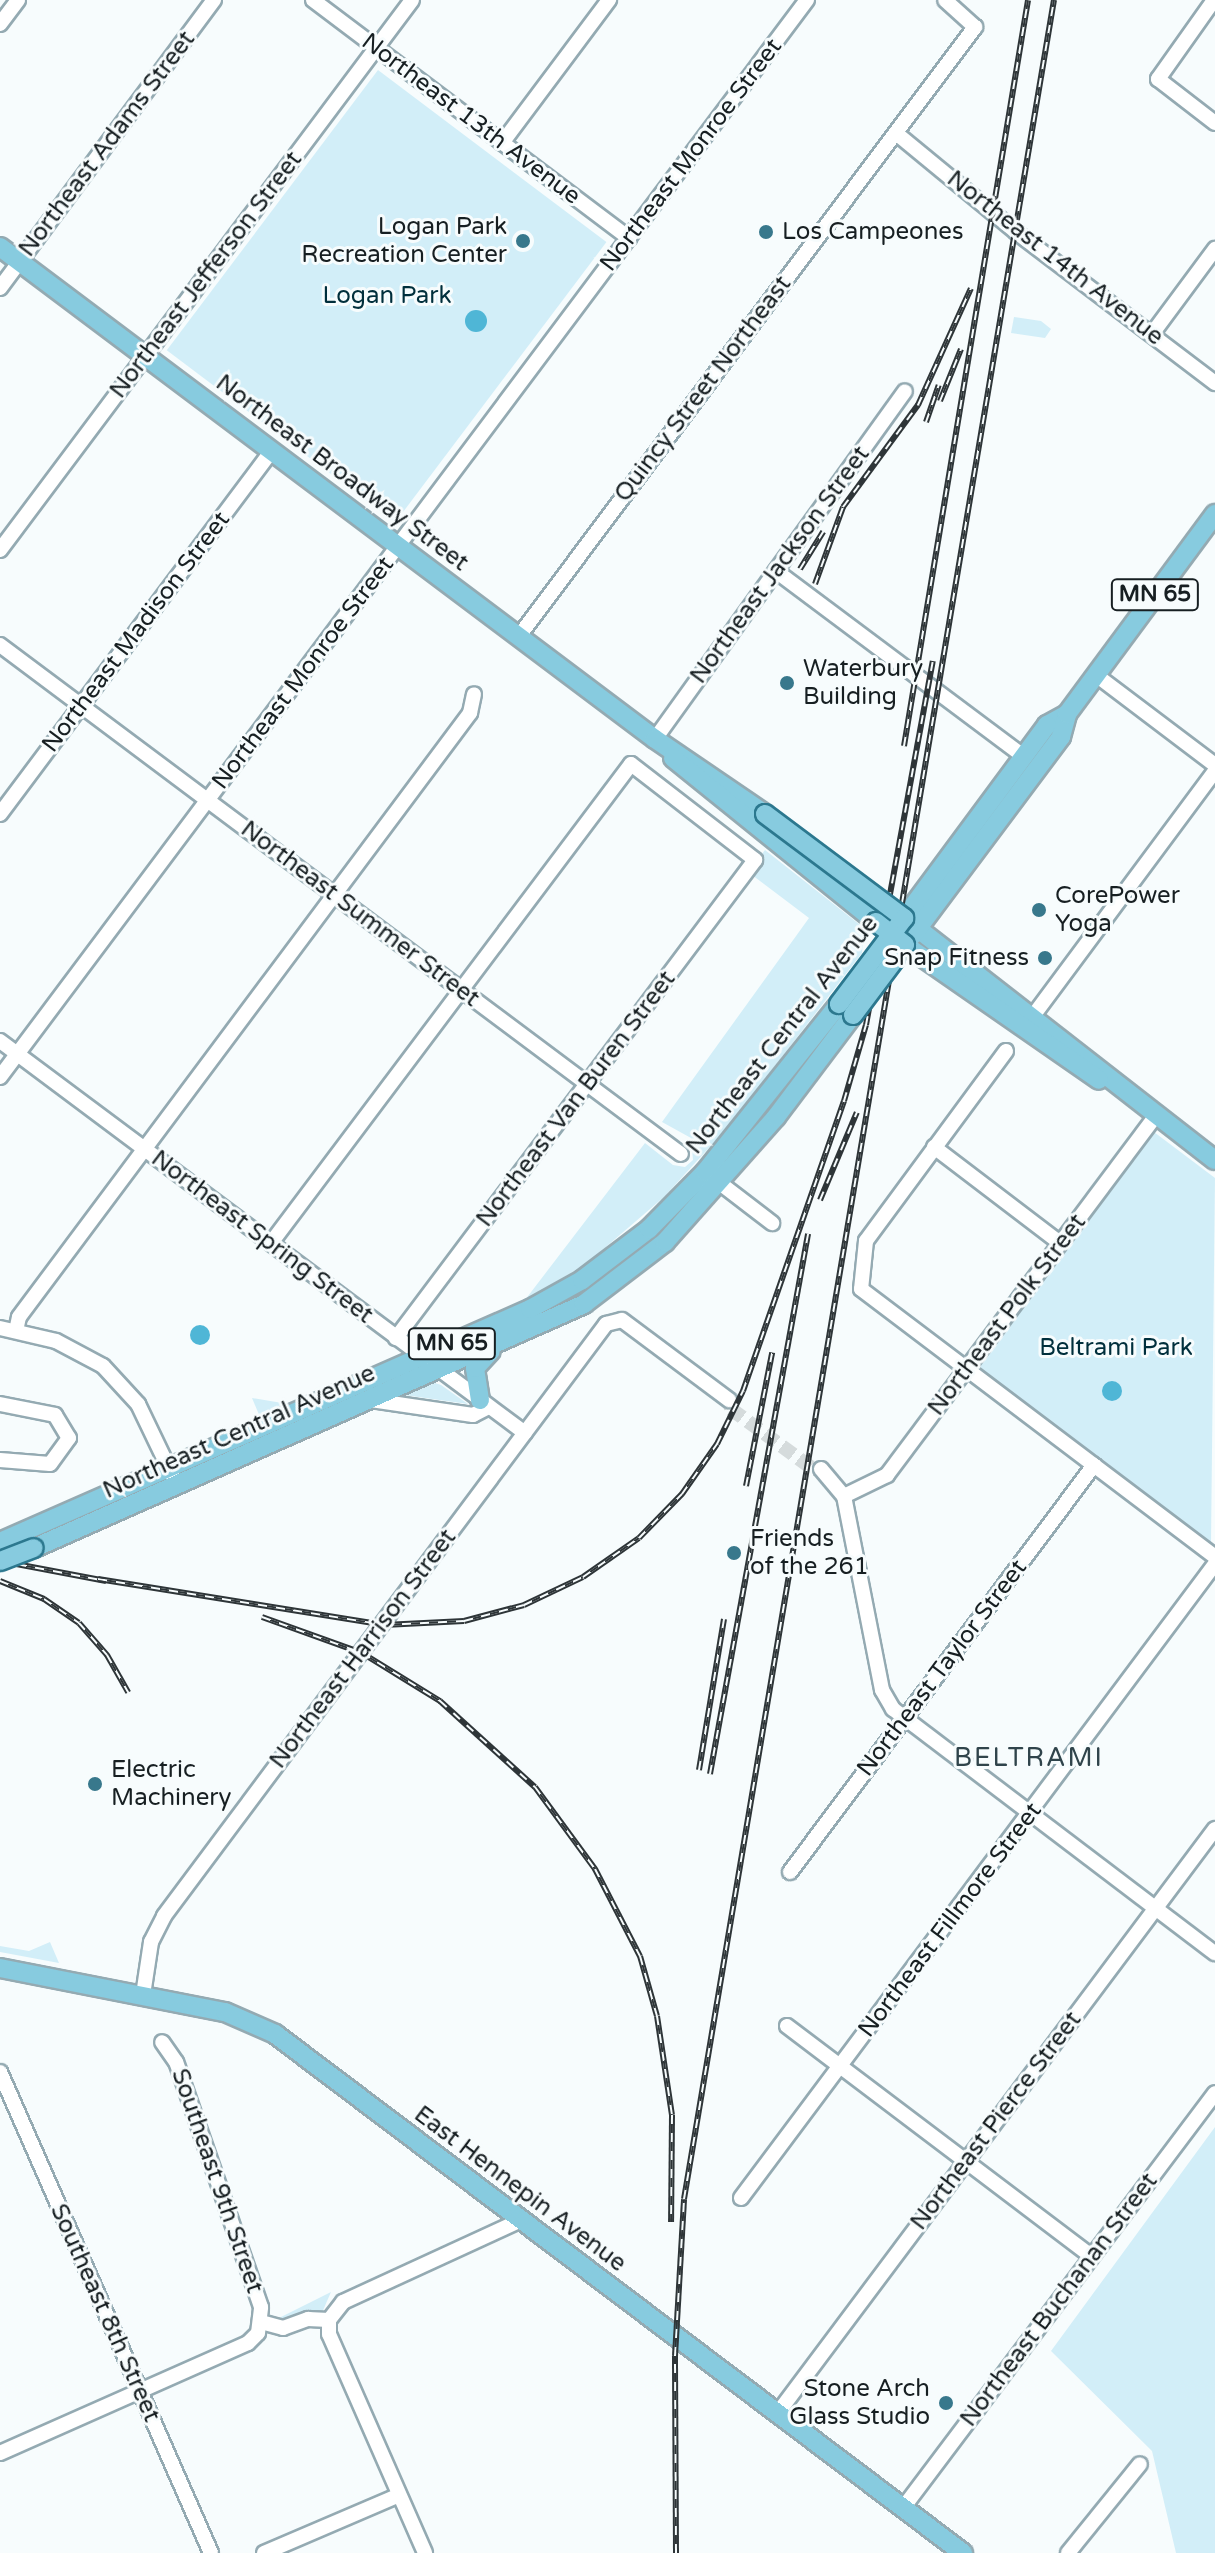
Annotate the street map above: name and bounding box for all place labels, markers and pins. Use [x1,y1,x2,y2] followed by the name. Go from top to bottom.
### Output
[301,213,507,269] place label: Logan Park Recreation Center
[782,218,963,246] place label: Los Campeones
[757,223,775,241] marker: Los Campeones
[514,232,532,250] marker: Logan Park Recreation Center
[803,655,923,711] place label: Waterbury Building
[778,674,796,692] marker: Waterbury Building
[1055,882,1180,938] place label: CorePower Yoga
[1030,901,1048,919] marker: CorePower Yoga
[884,944,1029,972] place label: Snap Fitness
[1036,949,1054,967] marker: Snap Fitness
[750,1525,869,1581] place label: Friends of the 261
[725,1544,743,1562] marker: Friends of the 261
[111,1756,231,1812] place label: Electric Machinery
[86,1775,104,1793] marker: Electric Machinery
[789,2375,930,2431] place label: Stone Arch Glass Studio
[937,2394,955,2412] marker: Stone Arch Glass Studio

